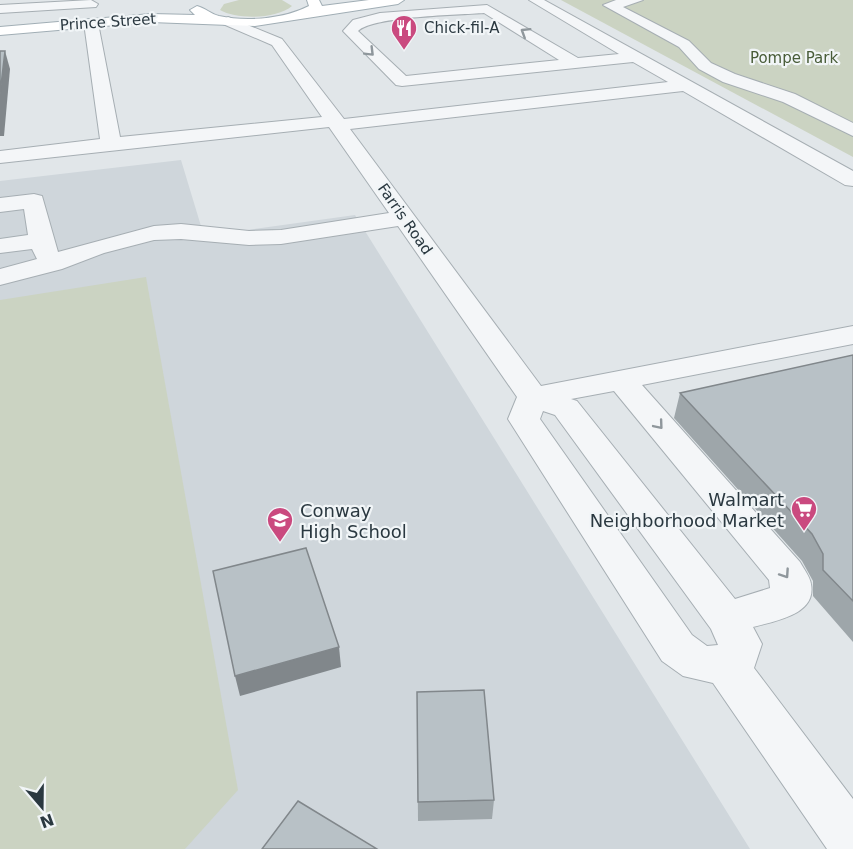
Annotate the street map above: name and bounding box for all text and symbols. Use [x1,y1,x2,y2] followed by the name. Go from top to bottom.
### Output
[59,10,157,34] street label: Prince Street
[389,13,419,51] restaurant icon: Chick-fil-A
[424,19,500,37] place label: Chick-fil-A
[521,28,532,39] one-way arrow
[362,45,373,56] one-way arrow
[750,49,838,67] park label: Pompe Park
[374,180,436,258] street label: Farris Road
[652,418,663,429] one-way arrow
[590,489,784,531] place label: Walmart Neighborhood Market
[789,494,819,532] supermarket icon: Walmart Neighborhood Market
[300,500,407,542] place label: Conway High School
[265,505,295,543] school or university icon: Conway High School
[777,568,789,578] one-way arrow
[12,777,72,837] north arrow
[37,809,57,832] text: N

